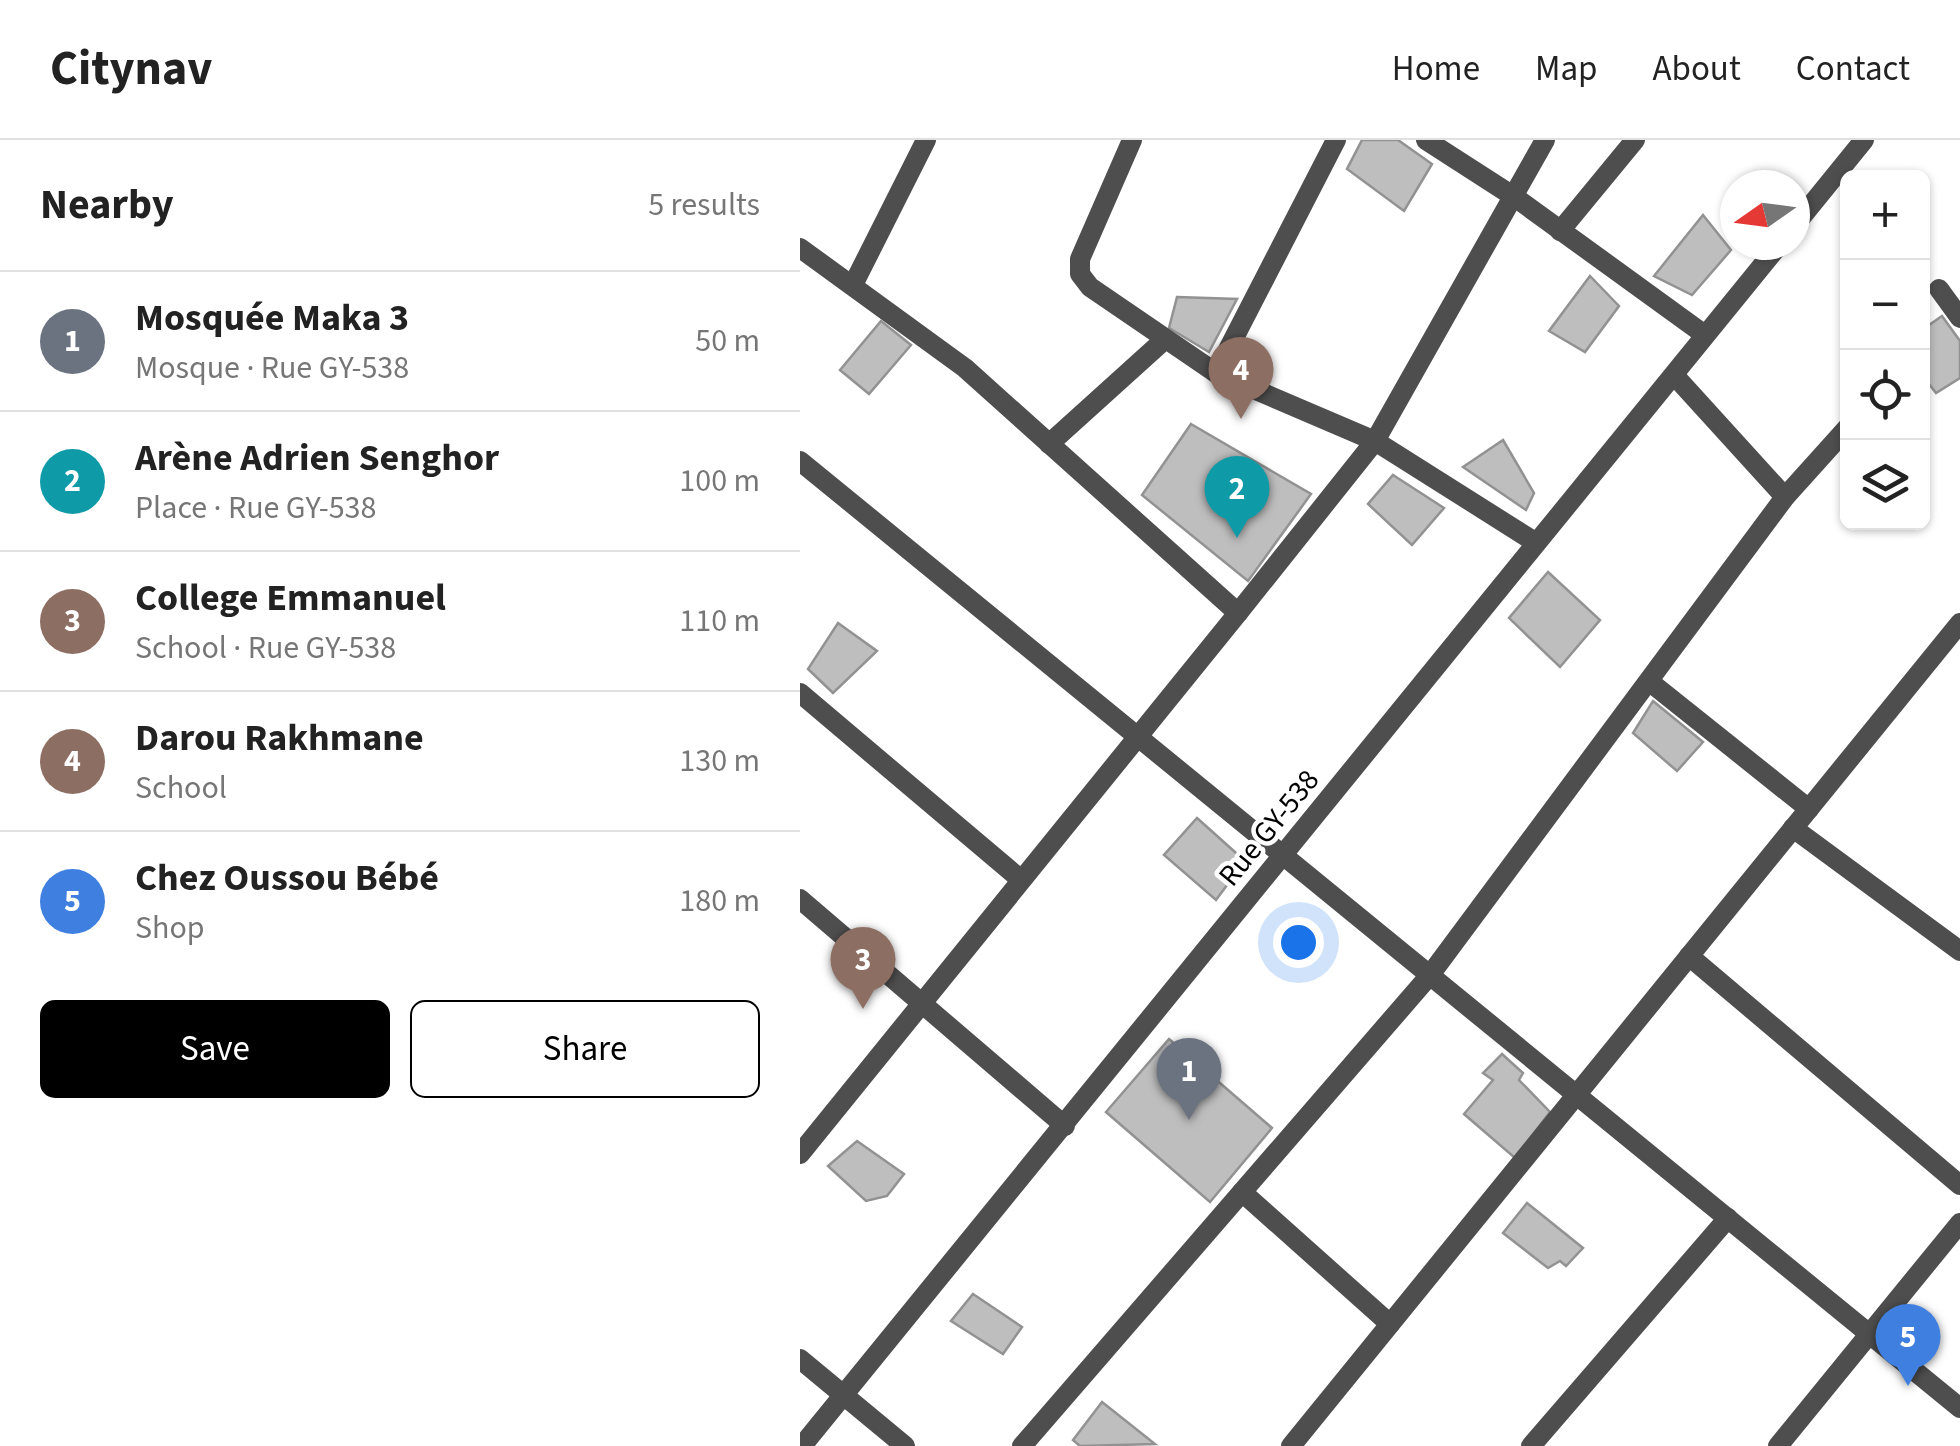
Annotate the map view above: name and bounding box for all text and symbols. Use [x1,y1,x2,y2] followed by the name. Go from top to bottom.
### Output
[50,35,212,103] text: Citynav
[1392,44,1480,94] text: Home
[1535,44,1598,94] text: Map
[1653,44,1741,94] text: About
[1796,44,1910,94] text: Contact
[1720,170,1810,260] north arrow
[1840,170,1930,530] map controls
[1840,170,1930,260] button: +
[40,175,174,235] text: Nearby
[648,182,760,228] text: 5 results
[1840,260,1930,350] button: −
[135,291,409,345] text: Mosquée Maka 3
[64,318,81,364] text: 1
[695,318,760,364] text: 50 m
[1208,336,1274,419] pin: 4
[135,345,409,391] text: Mosque · Rue GY-538
[1840,350,1930,440] button: locate
[135,431,499,485] text: Arène Adrien Senghor
[1840,440,1930,530] button: layers
[1204,456,1270,538] pin: 2
[64,458,81,504] text: 2
[679,458,760,504] text: 100 m
[135,485,376,531] text: Place · Rue GY-538
[135,571,446,625] text: College Emmanuel
[64,598,81,644] text: 3
[679,598,760,644] text: 110 m
[135,625,396,671] text: School · Rue GY-538
[135,711,424,765] text: Darou Rakhmane
[64,738,81,784] text: 4
[679,738,760,784] text: 130 m
[1209,760,1329,896] street label: Rue GY-538
[135,765,227,811] text: School
[135,851,439,905] text: Chez Oussou Bébé
[64,878,81,924] text: 5
[679,878,760,924] text: 180 m
[135,905,205,951] text: Shop
[1273,917,1324,968] your location
[830,926,896,1009] pin: 3
[40,1000,390,1098] button: Save
[410,1000,760,1098] button: Share
[1156,1038,1222,1120] pin: 1
[1876,1304,1940,1386] pin: 5

